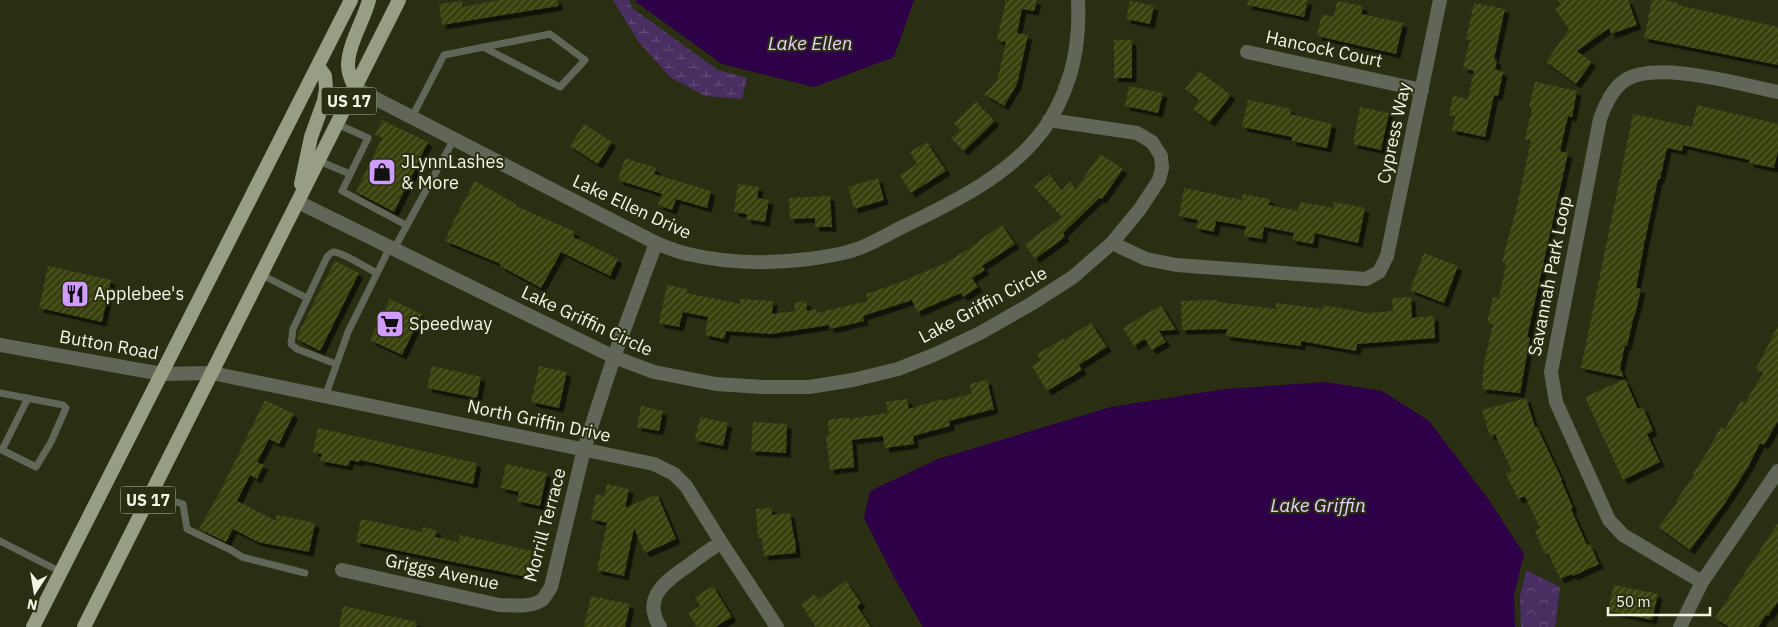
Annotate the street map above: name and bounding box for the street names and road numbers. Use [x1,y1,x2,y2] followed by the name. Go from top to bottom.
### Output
[1264,25,1385,72] street label: Hancock Court
[1372,80,1415,186] street label: Cypress Way
[322,88,376,114] road number: US 17
[569,169,695,244] street label: Lake Ellen Drive
[1523,194,1576,358] street label: Savannah Park Loop
[915,261,1051,348] street label: Lake Griffin Circle
[518,280,657,361] street label: Lake Griffin Circle
[58,324,160,365] street label: Button Road
[465,394,613,447] street label: North Griffin Drive
[518,465,571,584] street label: Morrill Terrace
[120,486,176,514] road number: US 17
[383,548,501,595] street label: Griggs Avenue

